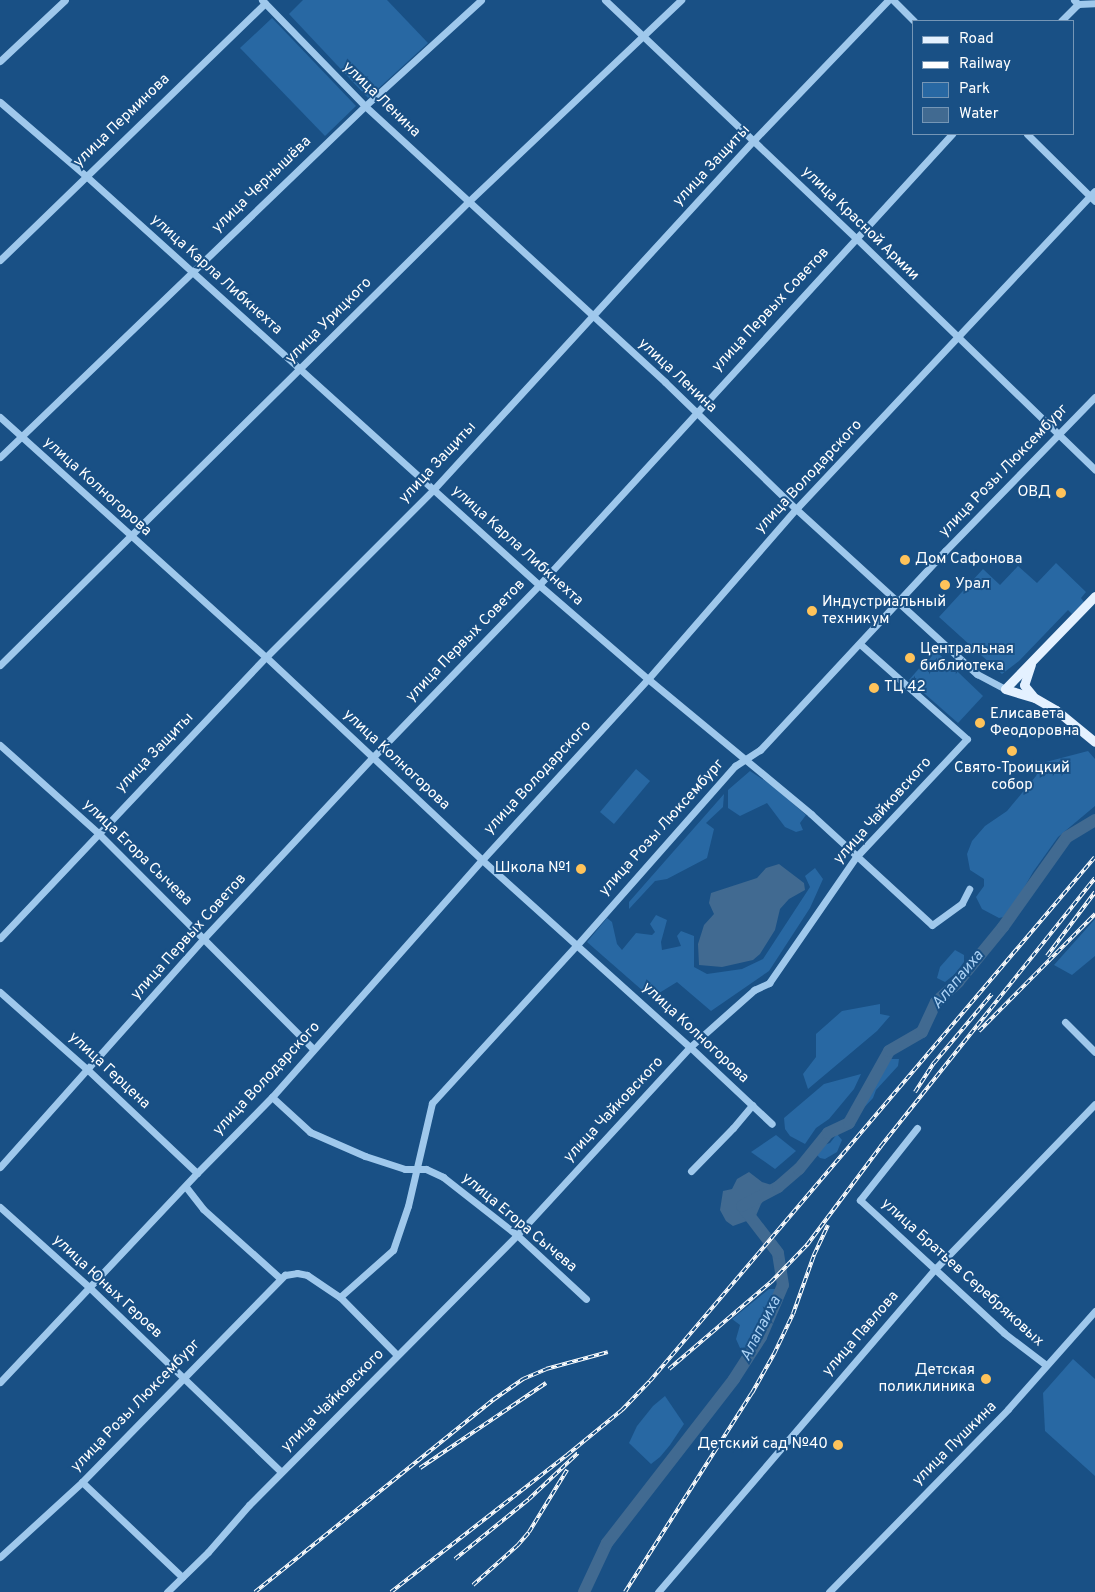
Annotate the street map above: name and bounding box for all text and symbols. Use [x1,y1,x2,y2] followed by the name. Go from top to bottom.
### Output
[912,20,1075,135] legend
[959,30,994,49] text: Road
[959,55,1011,74] text: Railway
[338,58,424,142] street label: улица Ленина
[70,71,174,171] street label: улица Перминова
[959,80,990,99] text: Park
[959,105,998,124] text: Water
[670,122,754,210] street label: улица Защиты
[209,133,315,237] street label: улица Чернышёва
[797,163,923,285] street label: улица Красной Армии
[146,211,286,339] street label: улица Карла Либкнехта
[709,244,833,376] street label: улица Первых Советов
[282,274,376,368] street label: улица Урицкого
[634,335,720,417] street label: улица Ленина
[936,401,1072,541] street label: улица Розы Люксембург
[752,417,866,537] street label: улица Володарского
[396,419,480,507] street label: улица Защиты
[39,434,155,540] street label: улица Колногорова
[447,482,587,610] street label: улица Карла Либкнехта
[1017,484,1051,502] place label: ОВД
[1055,487,1067,499] marker: ОВД
[915,551,1022,569] place label: Дом Сафонова
[899,554,911,566] marker: Дом Сафонова
[403,576,529,706] street label: улица Первых Советов
[955,576,990,594] place label: Урал
[939,579,951,591] marker: Урал
[822,593,946,628] place label: Индустриальный техникум
[806,605,818,617] marker: Индустриальный техникум
[920,640,1014,675] place label: Центральная библиотека
[904,652,916,664] marker: Центральная библиотека
[884,679,926,697] place label: ТЦ 42
[868,682,880,694] marker: ТЦ 42
[990,705,1079,740] place label: Елисавета Феодоровна
[339,706,453,814] street label: улица Колногорова
[112,709,198,797] street label: улица Защиты
[974,717,986,729] marker: Елисавета Феодоровна
[481,718,595,838] street label: улица Володарского
[1006,745,1018,757] marker: Свято-Троицкий собор
[830,754,936,868] street label: улица Чайковского
[596,756,728,900] street label: улица Розы Люксембург
[954,759,1070,794] place label: Свято-Троицкий собор
[79,796,195,910] street label: улица Егора Сычева
[495,860,571,878] place label: Школа №1
[575,863,587,875] marker: Школа №1
[128,870,250,1004] street label: улица Первых Советов
[928,947,988,1013] water label: Алапаиха
[638,979,752,1087] street label: улица Колногорова
[210,1019,324,1139] street label: улица Володарского
[64,1029,154,1113] street label: улица Герцена
[560,1053,668,1167] street label: улица Чайковского
[458,1169,580,1277] street label: улица Егора Сычева
[877,1195,1047,1351] street label: улица Братьев Серебряковых
[48,1232,166,1342] street label: улица Юных Героев
[819,1288,903,1380] street label: улица Павлова
[736,1293,786,1365] water label: Алапаиха
[68,1336,204,1476] street label: улица Розы Люксембург
[278,1346,388,1456] street label: улица Чайковского
[878,1361,975,1396] place label: Детская поликлиника
[979,1372,993,1386] marker: Детская поликлиника
[909,1398,1001,1490] street label: улица Пушкина
[697,1436,828,1454] place label: Детский сад №40
[832,1439,844,1451] marker: Детский сад №40

